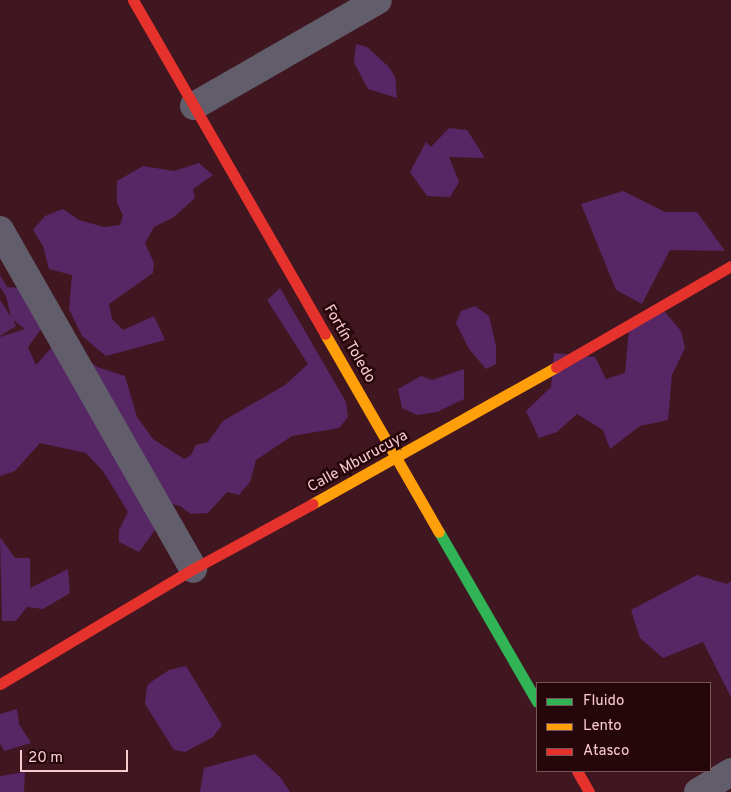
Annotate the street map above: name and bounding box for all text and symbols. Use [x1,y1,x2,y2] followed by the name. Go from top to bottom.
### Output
[319,301,379,387] street label: Fortín Toledo
[305,427,411,497] street label: Calle Mburucuya
[536,682,711,772] legend
[583,692,624,711] text: Fluido
[583,717,622,736] text: Lento
[22,740,130,772] scale bar
[583,742,629,761] text: Atasco
[28,749,63,768] text: 20 m

